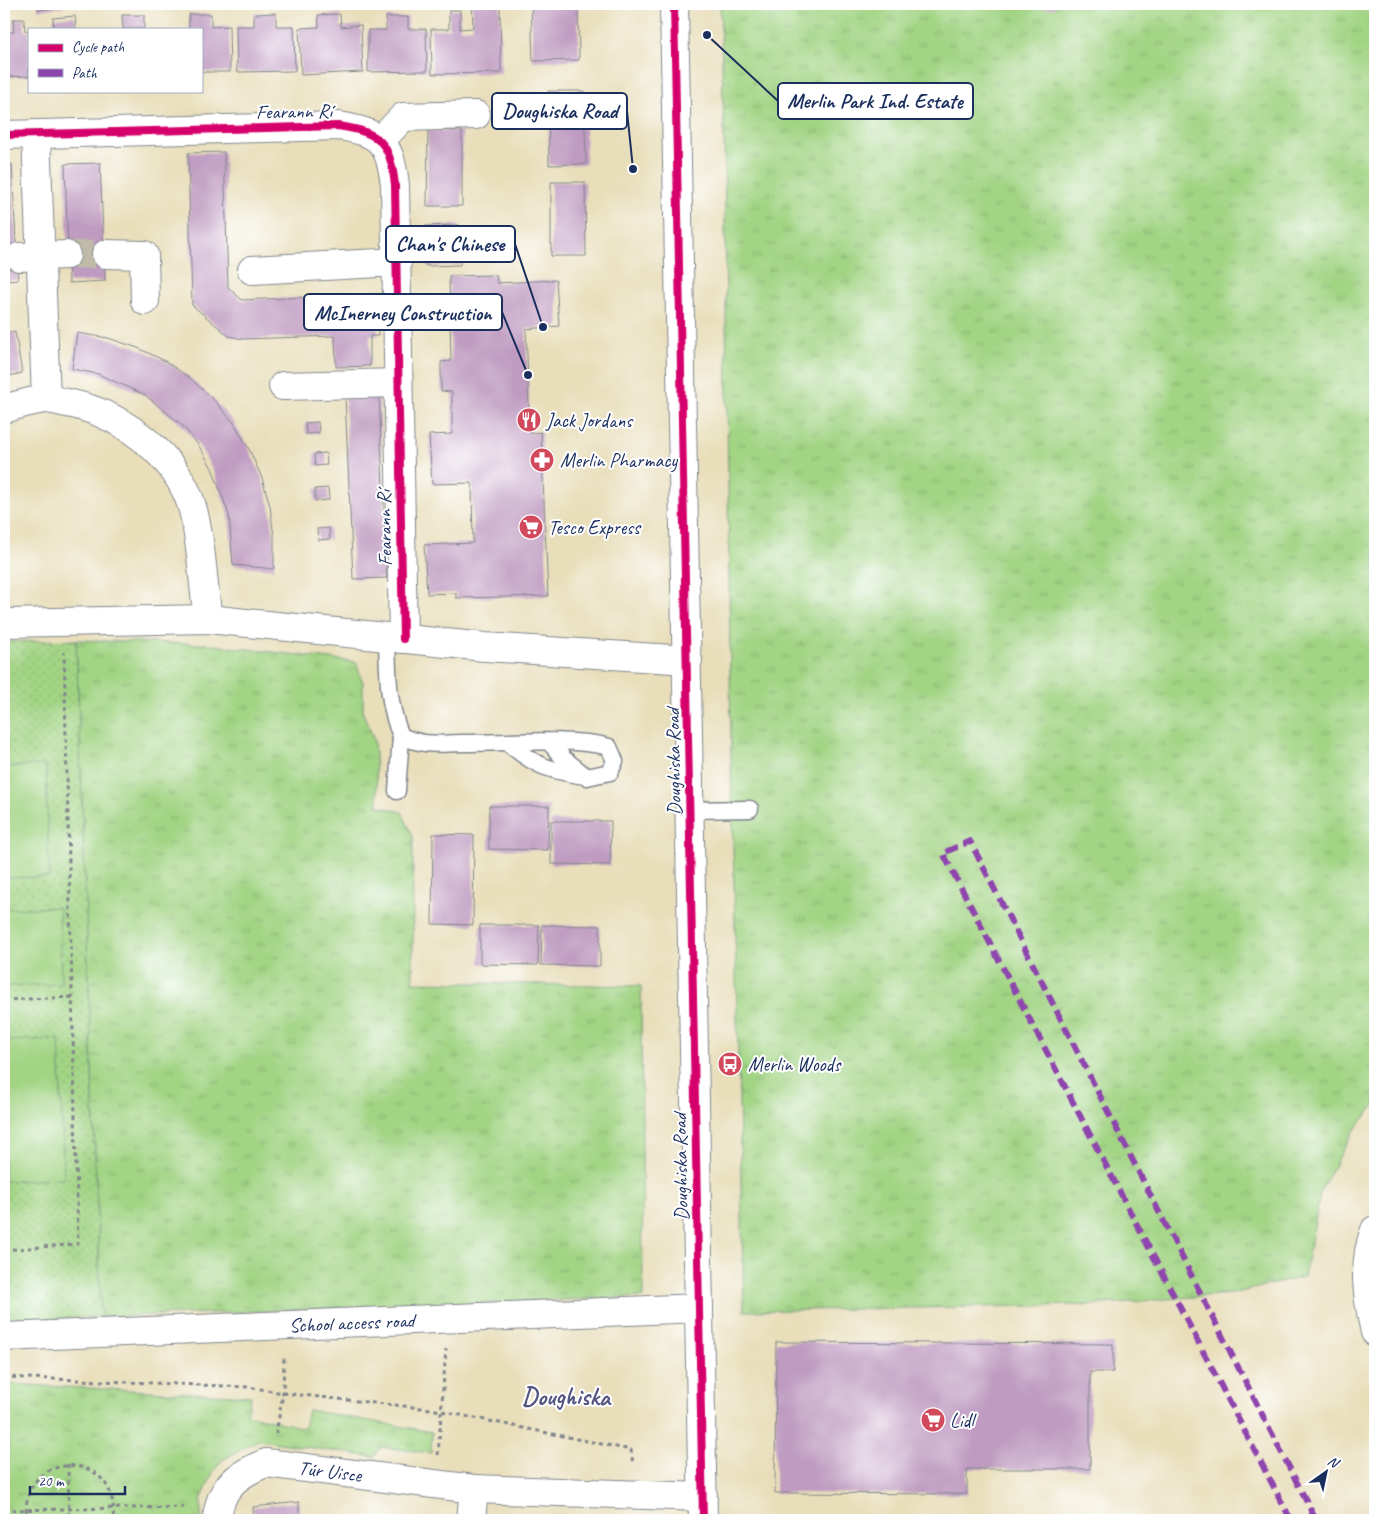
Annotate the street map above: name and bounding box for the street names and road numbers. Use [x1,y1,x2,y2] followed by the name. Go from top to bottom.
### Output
[256,98,336,125] street label: Fearann Rí
[371,486,398,566] street label: Fearann Rí
[660,705,687,816] street label: Doughiska Road
[667,1110,694,1221] street label: Doughiska Road
[288,1308,418,1338] street label: School access road
[297,1455,364,1488] street label: Túr Uisce

